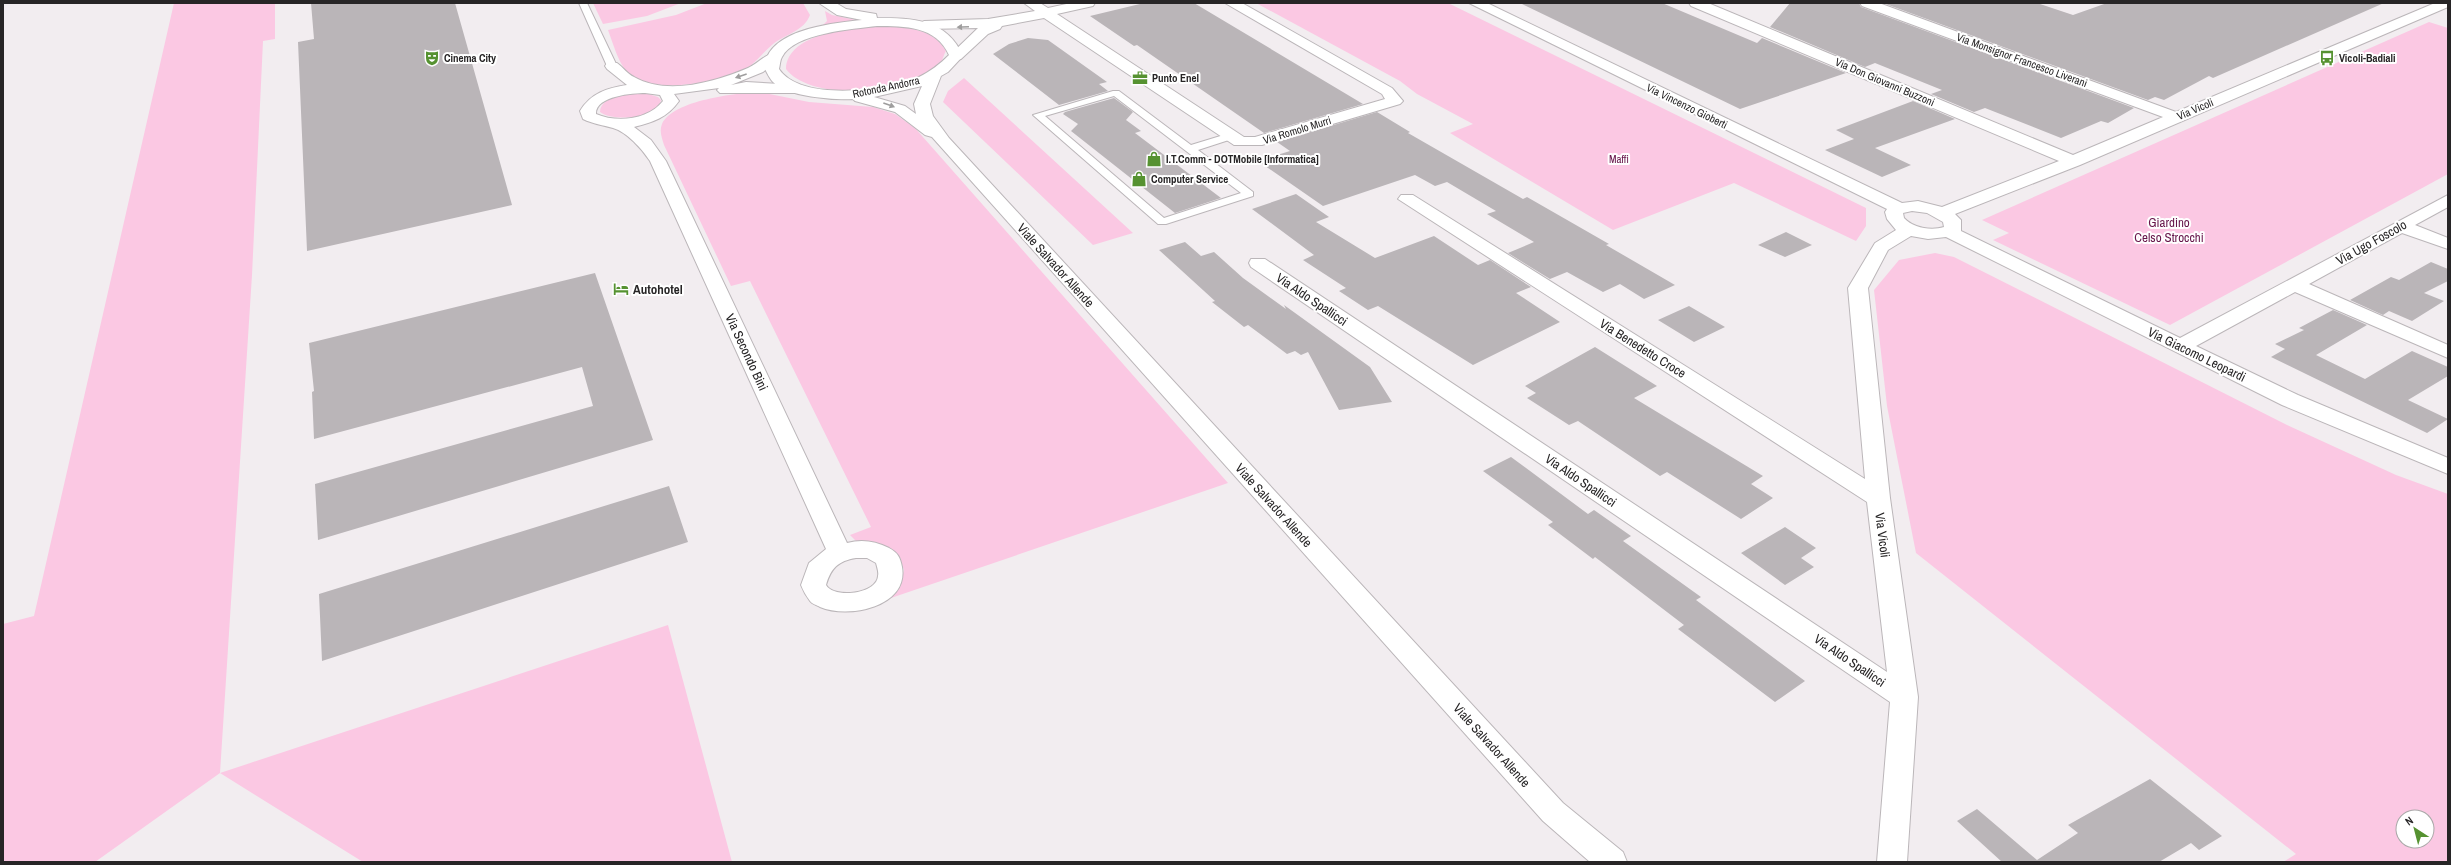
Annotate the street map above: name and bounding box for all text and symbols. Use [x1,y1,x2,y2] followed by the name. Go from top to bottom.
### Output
[957,23,969,30] one-way arrow
[1955,30,2089,90] street label: Via Monsignor Francesco Liverani
[423,49,441,67] theatre icon: Cinema City
[2318,49,2336,67] bus stop icon: Vicoli-Badiali
[444,51,496,65] place label: Cinema City
[2339,51,2396,65] place label: Vicoli-Badiali
[1833,55,1937,109] street label: Via Don Giovanni Buzzoni
[1131,69,1149,87] office icon: Punto Enel
[1152,71,1199,85] place label: Punto Enel
[735,73,747,79] one-way arrow
[851,73,921,101] street label: Rotonda Andorra
[1644,80,1730,132] street label: Via Vincenzo Gioberti
[2175,95,2215,123] street label: Via Vicoli
[884,102,896,108] one-way arrow
[1261,113,1333,147] street label: Via Romolo Murri
[1145,150,1163,168] shop icon: I.T.Comm - DOTMobile [Informatica]
[1166,152,1319,166] place label: I.T.Comm - DOTMobile [Informatica]
[1609,152,1629,166] park label: Maffi
[1130,170,1148,188] shop icon: Computer Service
[1151,172,1228,186] place label: Computer Service
[2134,214,2204,246] park label: Giardino Celso Strocchi
[2333,216,2410,269] street label: Via Ugo Foscolo
[1013,220,1098,311] street label: Viale Salvador Allende
[1273,269,1351,330] street label: Via Aldo Spallicci
[612,280,630,298] hotel icon: Autohotel
[633,281,683,298] place label: Autohotel
[721,311,772,393] street label: Via Secondo Bini
[1596,315,1689,382] street label: Via Benedetto Croce
[2145,323,2249,386] street label: Via Giacomo Leopardi
[1542,450,1620,511] street label: Via Aldo Spallicci
[1231,460,1316,551] street label: Viale Salvador Allende
[1871,512,1894,559] street label: Via Vicoli
[1811,630,1889,691] street label: Via Aldo Spallicci
[1449,700,1534,791] street label: Viale Salvador Allende
[2395,809,2435,849] north arrow
[2402,813,2416,828] text: N

